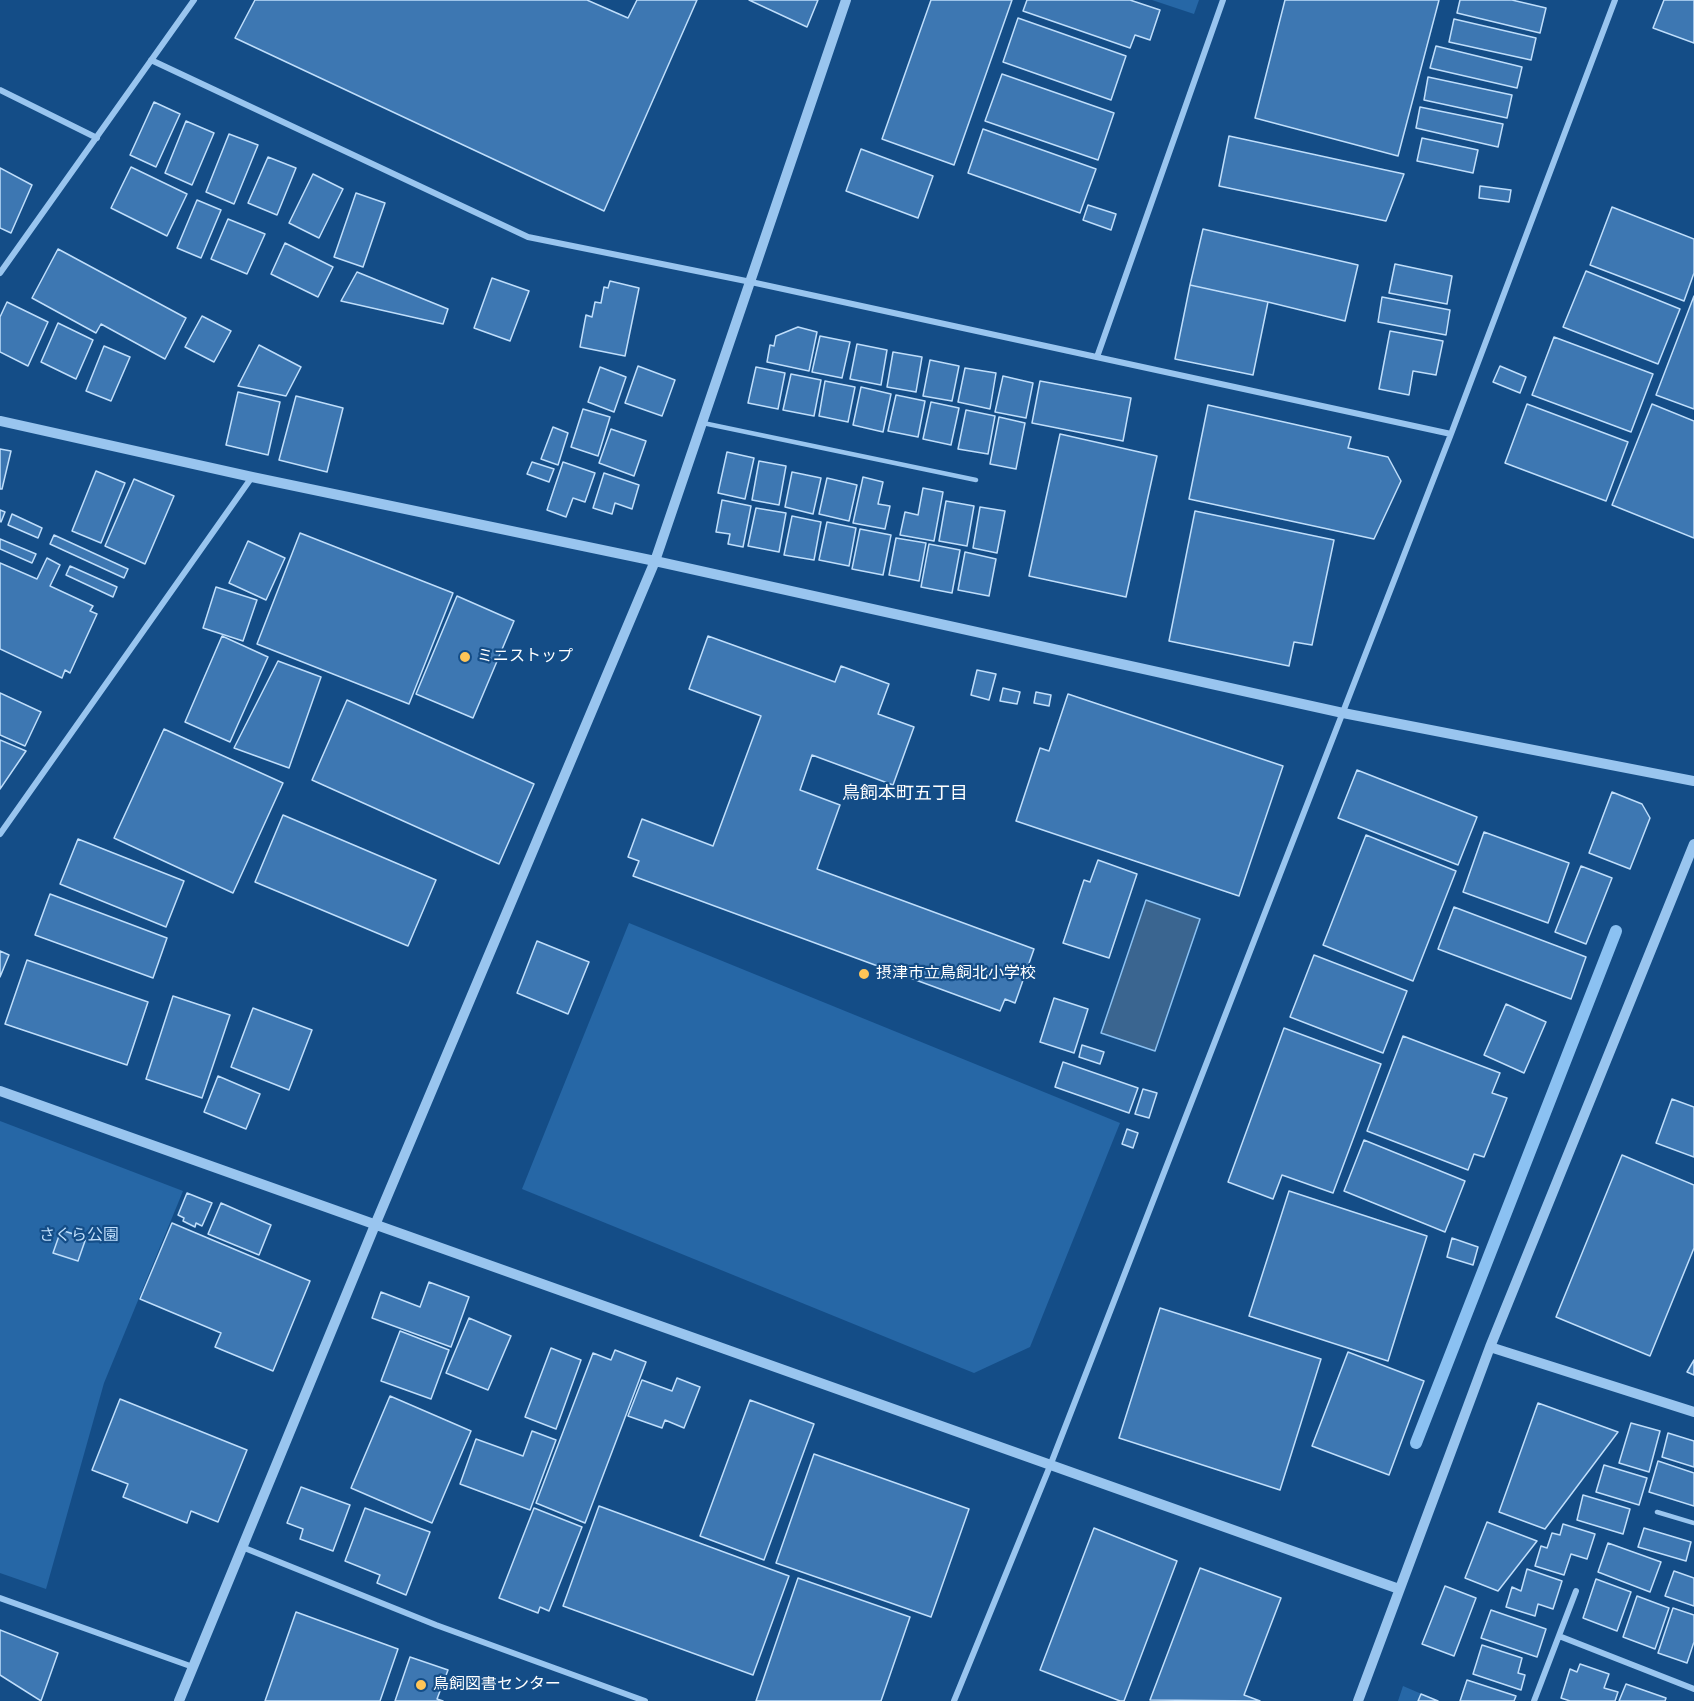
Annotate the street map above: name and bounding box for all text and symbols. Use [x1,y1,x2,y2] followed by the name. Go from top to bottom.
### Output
[477,647,573,667] place label: ミニストップ
[458,650,472,664] marker: ミニストップ
[842,783,968,805] district label: 鳥飼本町五丁目
[876,964,1036,984] place label: 摂津市立鳥飼北小学校
[857,967,871,981] marker: 摂津市立鳥飼北小学校
[39,1226,119,1246] park label: さくら公園
[433,1675,561,1695] place label: 鳥飼図書センター
[414,1678,428,1692] marker: 鳥飼図書センター

